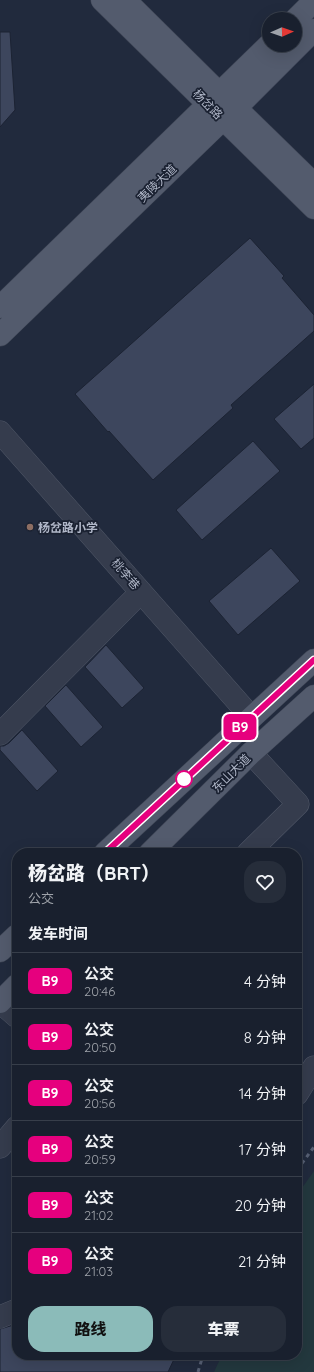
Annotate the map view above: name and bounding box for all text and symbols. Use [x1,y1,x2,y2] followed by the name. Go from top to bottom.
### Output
[262,12,302,52] north arrow
[262,12,302,52] map controls
[190,86,226,122] street label: 杨岔路
[135,161,179,205] street label: 夷陵大道
[38,520,98,535] place label: 杨岔路小学
[25,522,35,532] marker: 杨岔路小学
[109,555,143,593] street label: 桃李巷
[222,714,258,740] line badge: B9
[231,718,249,736] text: B9
[209,751,253,795] street label: 东山大道
[175,770,193,788] unlabelled marker
[28,861,160,885] text: 杨岔路（BRT）
[244,861,286,903] button: heart
[28,890,54,906] text: 公交
[28,924,88,943] text: 发车时间
[84,964,114,983] text: 公交
[41,972,59,990] text: B9
[244,972,286,991] text: 4 分钟
[84,983,115,999] text: 20:46
[84,1020,114,1039] text: 公交
[41,1028,59,1046] text: B9
[244,1028,286,1047] text: 8 分钟
[84,1039,116,1055] text: 20:50
[84,1076,114,1095] text: 公交
[41,1084,59,1102] text: B9
[239,1084,286,1103] text: 14 分钟
[84,1095,115,1111] text: 20:56
[84,1132,114,1151] text: 公交
[41,1140,59,1158] text: B9
[239,1140,286,1159] text: 17 分钟
[84,1151,116,1167] text: 20:59
[84,1188,114,1207] text: 公交
[41,1196,59,1214] text: B9
[235,1196,286,1215] text: 20 分钟
[84,1207,113,1223] text: 21:02
[84,1244,114,1263] text: 公交
[41,1252,59,1270] text: B9
[238,1252,286,1271] text: 21 分钟
[84,1263,113,1279] text: 21:03
[28,1306,153,1352] button: 路线
[161,1306,286,1352] button: 车票

